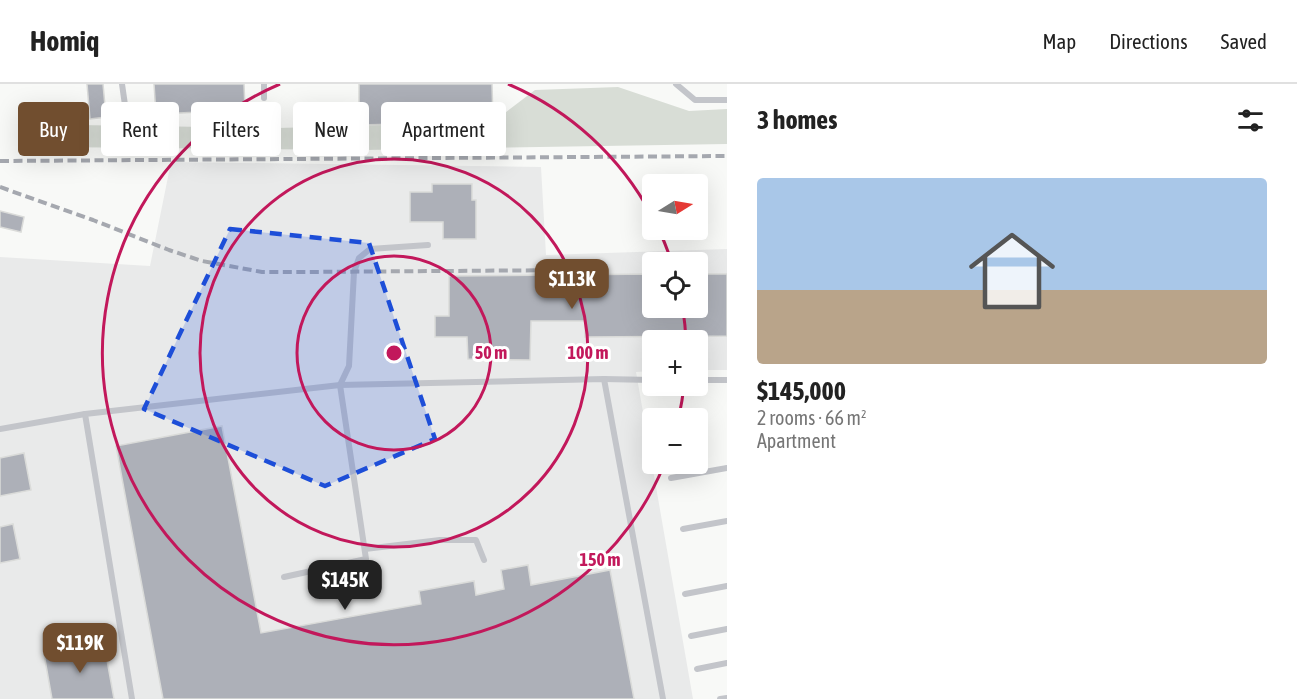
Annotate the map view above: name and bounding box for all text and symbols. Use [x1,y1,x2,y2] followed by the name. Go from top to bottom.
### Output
[30,25,99,57] text: Homiq
[1042,29,1076,53] text: Map
[1109,29,1188,53] text: Directions
[1221,29,1267,53] text: Saved
[18,102,89,156] chip: Buy
[101,102,179,156] chip: Rent
[191,102,281,156] chip: Filters
[293,102,369,156] chip: New
[381,102,506,156] chip: Apartment
[1234,104,1267,137] icon: filters
[757,105,837,135] text: 3 homes
[642,174,708,240] north arrow
[642,174,708,474] map controls
[958,217,1066,325] icon: home
[642,252,708,318] button: locate
[530,259,614,310] pin: $113K
[549,267,595,290] text: $113K
[642,330,708,396] button: +
[475,342,507,363] text: 50 m
[568,342,608,363] text: 100 m
[384,343,404,363] centre of rings
[757,376,846,406] text: $145,000
[757,406,867,429] text: 2 rooms · 66 m²
[642,408,708,474] button: −
[757,429,836,452] text: Apartment
[580,549,620,570] text: 150 m
[303,560,387,611] pin: $145K
[322,568,368,591] text: $145K
[38,623,122,674] pin: $119K
[57,631,103,654] text: $119K

